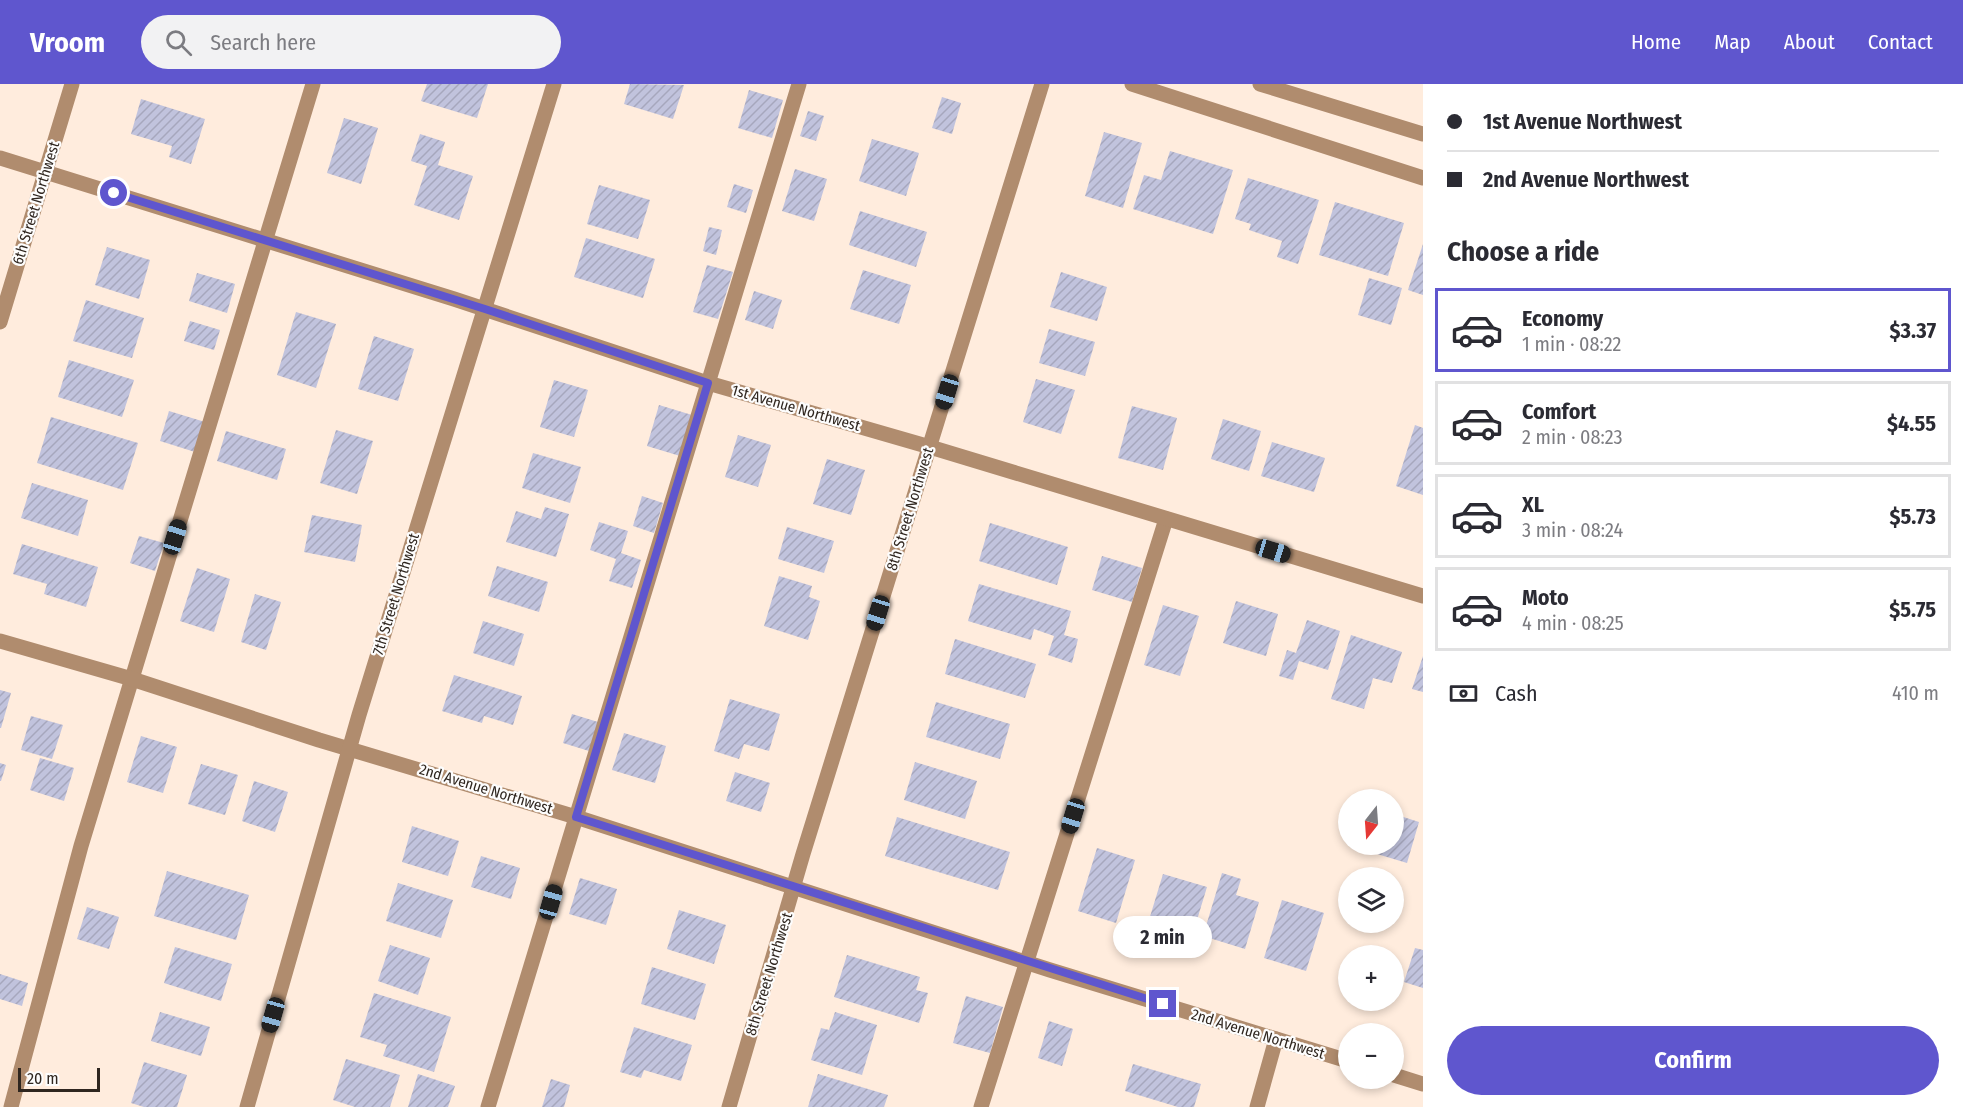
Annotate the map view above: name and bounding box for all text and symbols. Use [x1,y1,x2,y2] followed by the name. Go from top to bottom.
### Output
[141,15,561,69] search box
[30,26,105,59] text: Vroom
[162,26,195,59] icon: search
[210,29,316,56] text: Search here
[1631,29,1681,55] text: Home
[1714,29,1751,55] text: Map
[1784,29,1835,55] text: About
[1868,29,1933,55] text: Contact
[1483,108,1682,135] text: 1st Avenue Northwest
[9,139,63,267] street label: 6th Street Northwest
[1483,166,1689,193] text: 2nd Avenue Northwest
[100,179,127,206] route start
[1447,236,1599,268] text: Choose a ride
[1450,303,1504,357] icon: car
[1522,305,1603,332] text: Economy
[1890,317,1936,344] text: $3.37
[1522,332,1621,356] text: 1 min · 08:22
[933,372,961,412] car
[730,381,862,435] street label: 1st Avenue Northwest
[1450,396,1504,450] icon: car
[1522,398,1596,425] text: Comfort
[1887,410,1936,437] text: $4.55
[1522,425,1623,449] text: 2 min · 08:23
[883,445,937,573] street label: 8th Street Northwest
[1450,489,1504,543] icon: car
[1522,491,1544,518] text: XL
[1889,503,1936,530] text: $5.73
[161,517,189,557] car
[1522,518,1623,542] text: 3 min · 08:24
[369,531,423,657] street label: 7th Street Northwest
[1253,537,1293,565] car
[1450,582,1504,636] icon: car
[1522,584,1569,611] text: Moto
[864,593,892,633] car
[1889,596,1936,623] text: $5.75
[1522,611,1624,635] text: 4 min · 08:25
[1447,677,1480,710] icon: cash
[1495,680,1538,707] text: Cash
[1892,681,1939,705] text: 410 m
[417,760,555,818] street label: 2nd Avenue Northwest
[1338,789,1404,855] north arrow
[1338,789,1404,1089] map controls
[1059,796,1087,836] car
[1338,867,1404,933] button: layers
[537,882,565,922] car
[742,910,796,1038] street label: 8th Street Northwest
[1114,917,1212,959] callout: 2 min
[1140,925,1185,949] text: 2 min
[1338,945,1404,1011] button: +
[1149,990,1176,1017] route end
[259,995,287,1035] car
[1189,1005,1327,1063] street label: 2nd Avenue Northwest
[1338,1023,1404,1089] button: −
[1447,1026,1939,1095] button: Confirm
[18,1065,100,1092] scale bar
[27,1069,58,1088] text: 20 m

